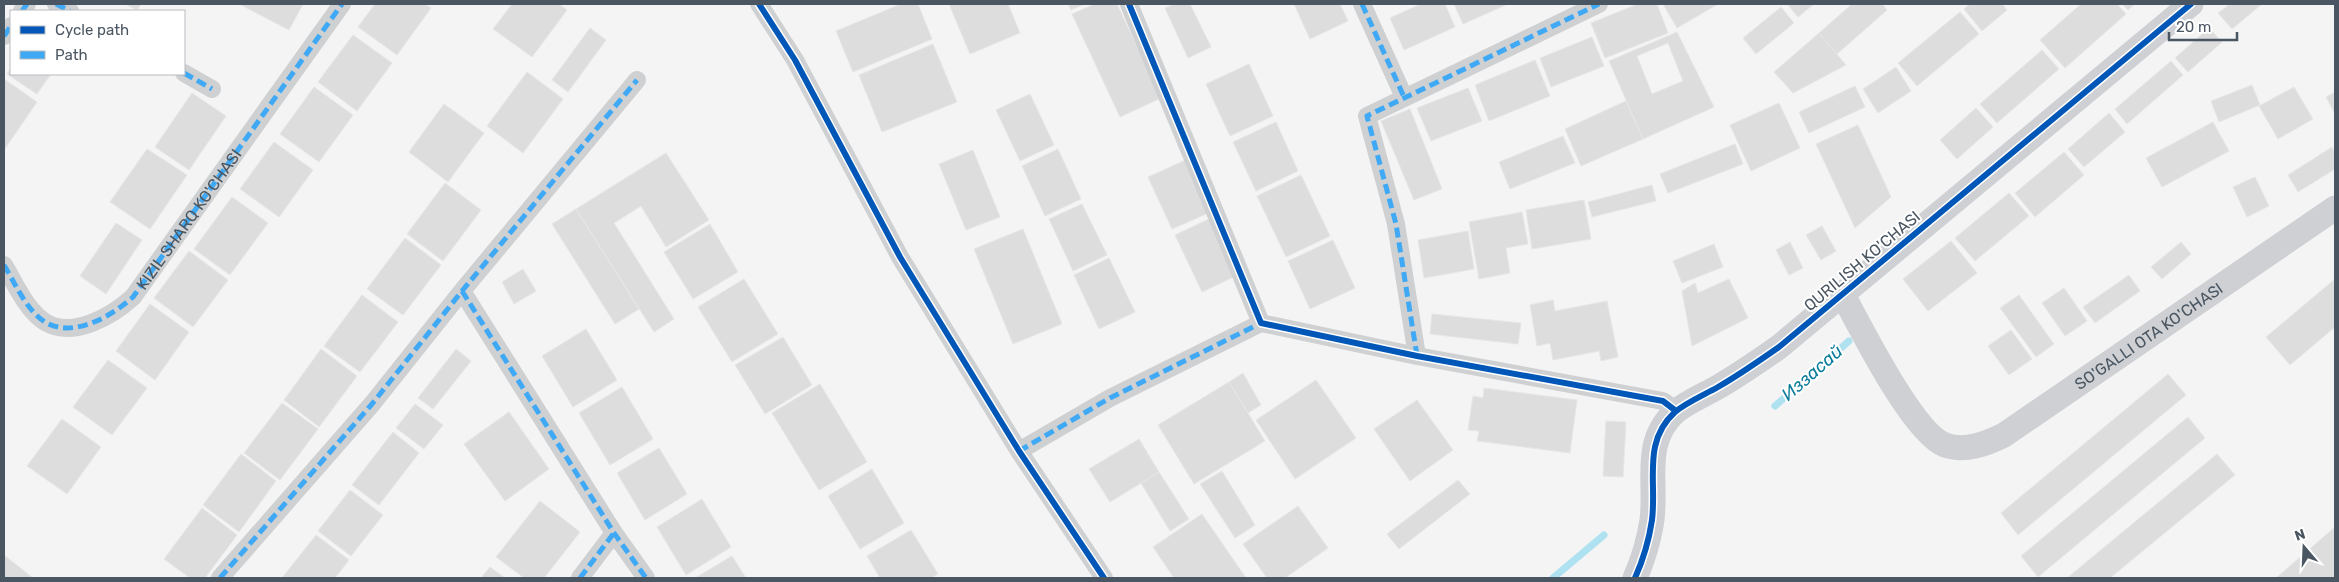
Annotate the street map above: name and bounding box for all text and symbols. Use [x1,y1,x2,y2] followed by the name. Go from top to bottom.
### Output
[10,10,185,75] legend
[2169,10,2236,42] scale bar
[2176,18,2211,36] text: 20 m
[55,21,129,39] text: Cycle path
[55,46,88,64] text: Path
[132,145,245,293] street label: KIZIL SHARQ KO'CHASI
[1800,207,1924,315] street label: QURILISH KO'CHASI
[2071,278,2226,393] street label: SO'GALLI OTA KO'CHASI
[1777,340,1847,406] water label: Иззасай
[2279,522,2329,572] north arrow
[2292,526,2307,545] text: N

